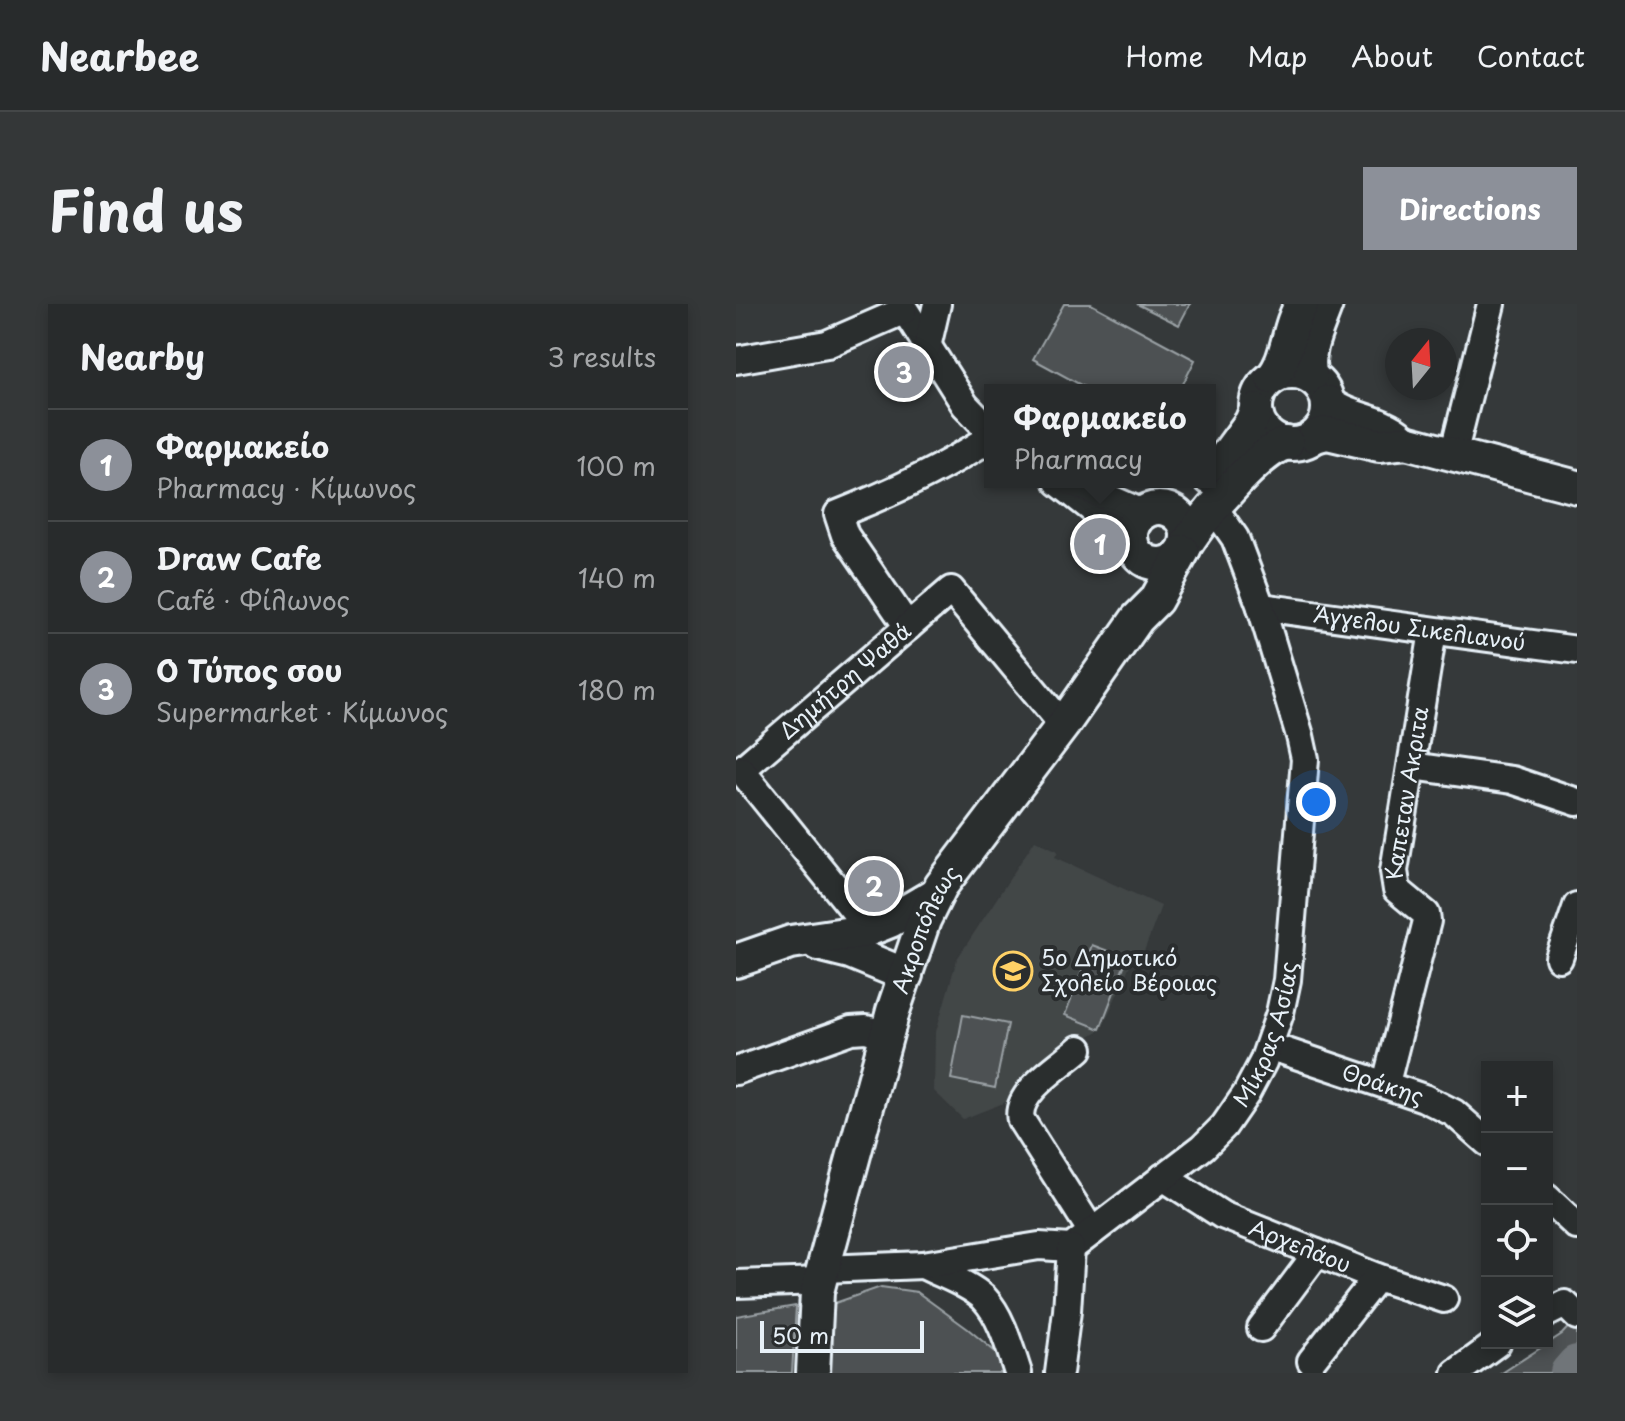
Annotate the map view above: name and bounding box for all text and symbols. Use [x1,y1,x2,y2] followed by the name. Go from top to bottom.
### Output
[40,27,199,84] text: Nearbee
[1125,34,1203,77] text: Home
[1247,34,1307,77] text: Map
[1351,34,1433,77] text: About
[1477,34,1585,77] text: Contact
[48,166,244,251] text: Find us
[1363,167,1577,250] button: Directions
[1385,328,1457,400] north arrow
[80,330,205,382] text: Nearby
[548,337,656,376] text: 3 results
[878,342,930,402] pin: 3
[984,384,1216,488] popup
[1013,394,1187,439] text: Φαρμακείο
[156,423,329,468] text: Φαρμακείο
[1013,439,1143,478] text: Pharmacy
[100,446,112,485] text: 1
[576,446,656,485] text: 100 m
[156,468,416,507] text: Pharmacy · Κίμωνος
[1074,514,1126,574] pin: 1
[156,535,322,580] text: Draw Cafe
[97,558,115,597] text: 2
[578,558,656,597] text: 140 m
[156,580,350,619] text: Café · Φίλωνος
[1312,596,1528,658] street label: Άγγελου Σικελιανού
[771,614,917,746] street label: Δημήτρη Ψαθά
[156,647,342,692] text: Ο Τύπος σου
[97,670,115,709] text: 3
[578,670,656,709] text: 180 m
[156,692,448,731] text: Supermarket · Κίμωνος
[1375,704,1436,882] street label: Καπεταν Ακριτα
[1296,782,1336,822] your location
[848,856,900,916] pin: 2
[882,857,966,998] street label: Ακροπόλεως
[1041,940,1217,998] place label: 5ο Δημοτικό Σχολείο Βέροιας
[992,950,1034,992] school or university icon: 5ο Δημοτικό Σχολείο Βέροιας
[1224,960,1303,1113] street label: Μίκρας Ασίας
[1338,1054,1429,1112] street label: Θράκης
[1481,1061,1553,1349] map controls
[1481,1061,1553,1133] button: +
[1481,1133,1553,1205] button: −
[1481,1205,1553,1277] button: locate
[1245,1210,1356,1280] street label: Αρχελάου
[1481,1277,1553,1349] button: layers
[760,1317,924,1353] scale bar
[772,1318,829,1351] text: 50 m

